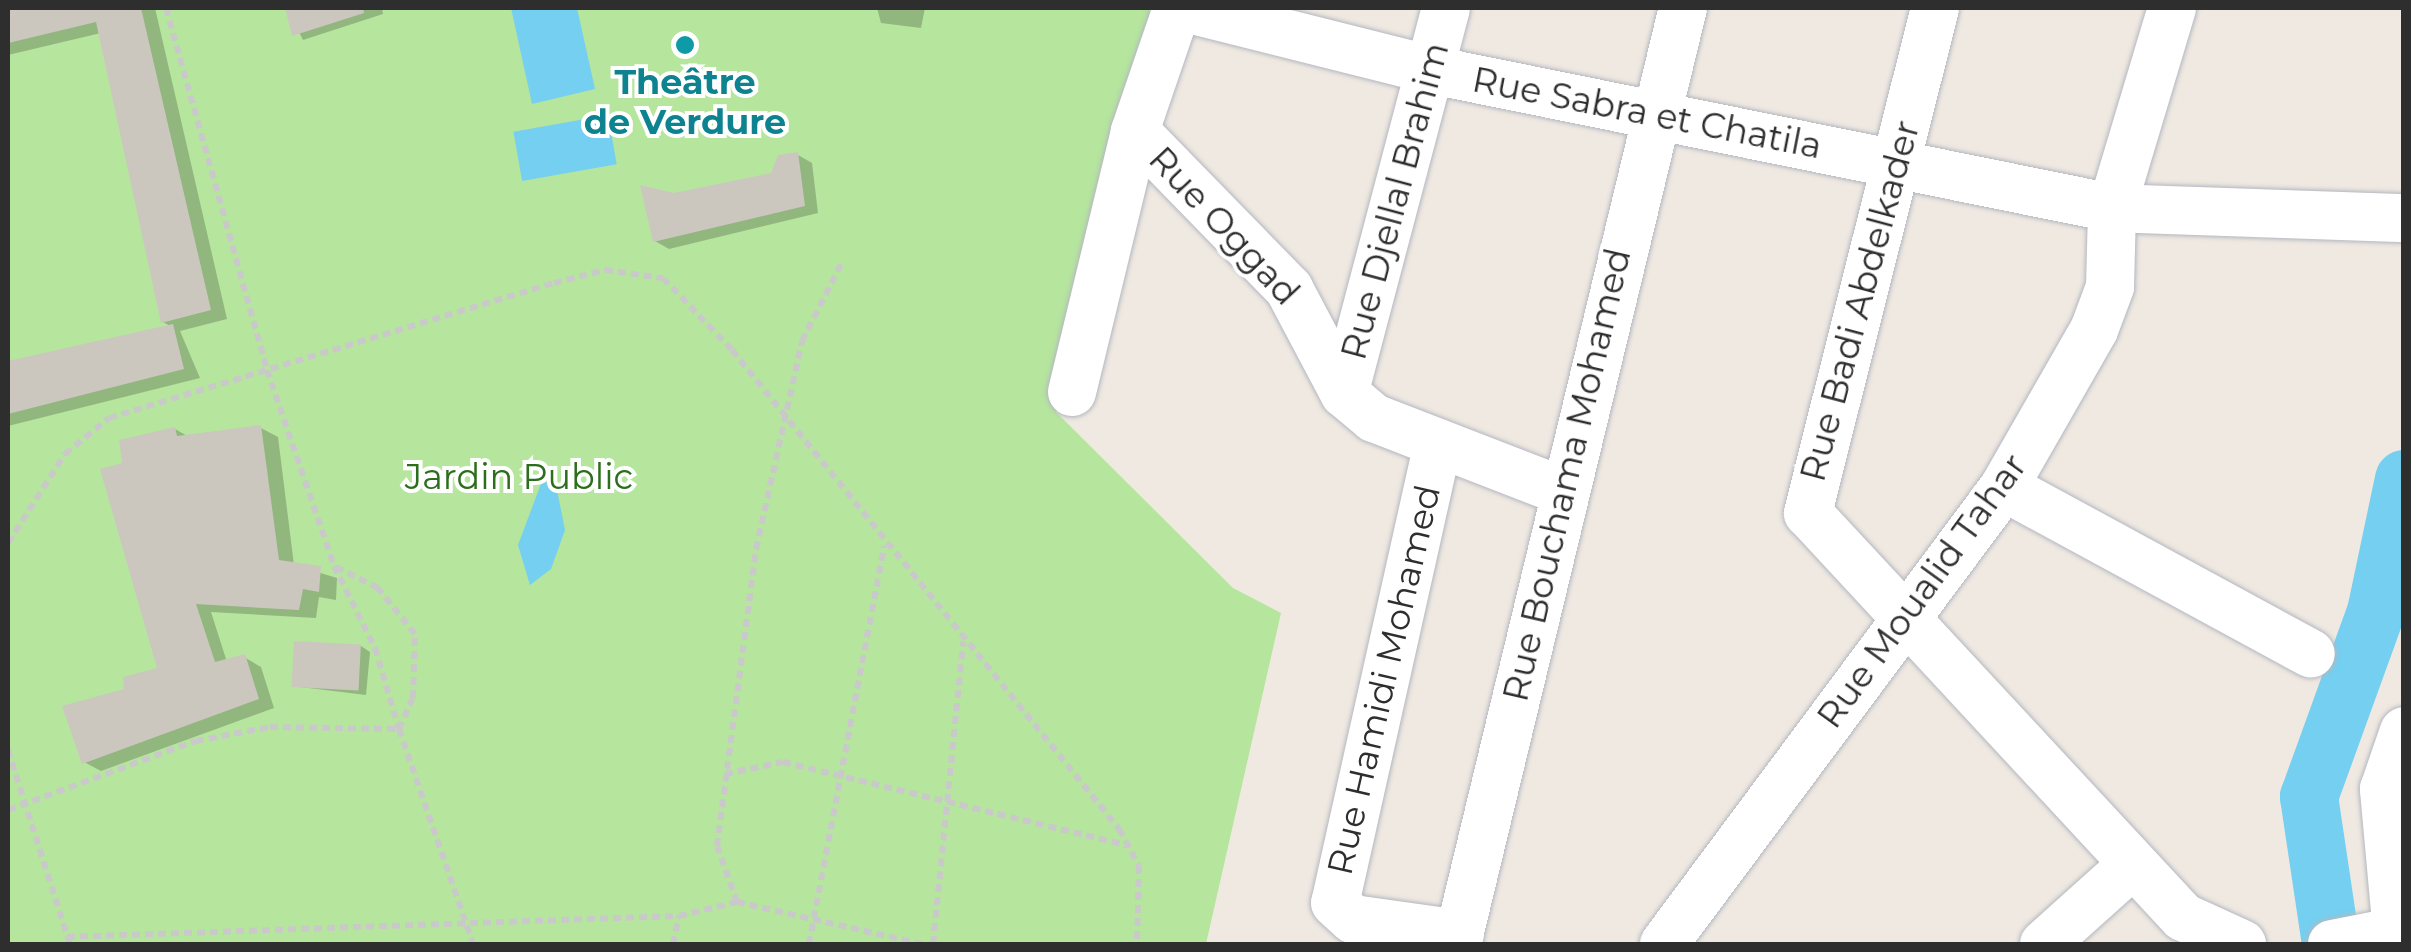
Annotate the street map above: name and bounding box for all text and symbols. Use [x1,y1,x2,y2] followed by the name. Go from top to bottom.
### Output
[674,34,696,56] marker: Theâtre de Verdure
[1332,38,1458,364] street label: Rue Djellal Brahim
[1469,59,1825,167] street label: Rue Sabra et Chatila
[584,61,786,143] place label: Theâtre de Verdure
[1792,116,1928,486] street label: Rue Badi Abdelkader
[1140,138,1308,314] street label: Rue Oggad
[1494,245,1640,705] street label: Rue Bouchama Mohamed
[1808,446,2036,736] street label: Rue Moualid Tahar
[405,456,633,498] park label: Jardin Public
[1319,481,1449,879] street label: Rue Hamidi Mohamed

